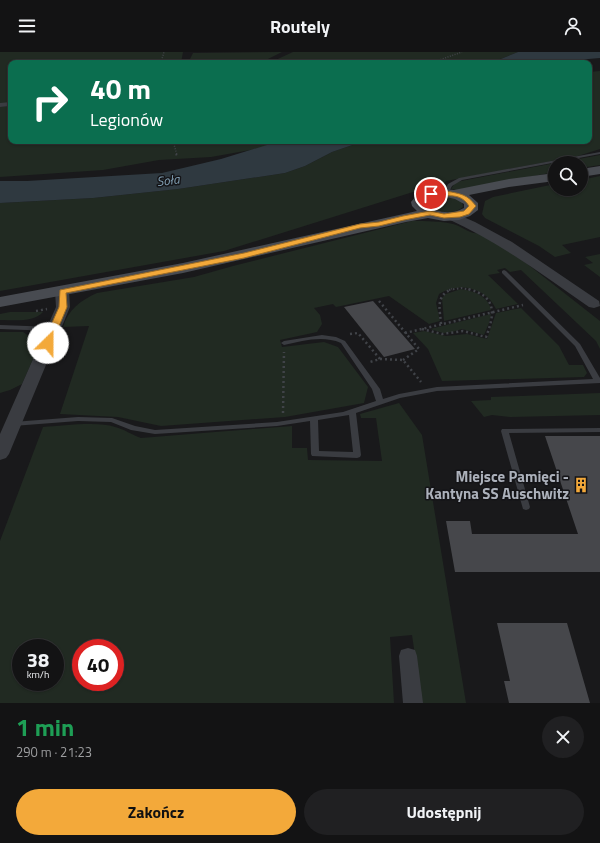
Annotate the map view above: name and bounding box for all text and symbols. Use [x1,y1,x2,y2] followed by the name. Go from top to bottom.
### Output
[270,13,330,40] text: Routely
[16,15,38,37] icon: menu
[562,15,584,37] icon: person
[90,67,151,110] text: 40 m
[24,76,76,128] icon: right
[90,106,163,133] text: Legionów
[548,156,588,196] map controls
[548,156,588,196] button: search
[155,168,182,191] water label: Soła
[414,177,448,211] pin
[420,183,442,205] icon: arrive
[27,322,69,364] position arrow
[425,465,569,505] place label: Miejsce Pamięci - Kantyna SS Auschwitz
[572,476,590,494] building icon: Miejsce Pamięci - Kantyna SS Auschwitz
[72,639,124,691] speed limit sign: 40
[27,644,49,675] text: 38
[27,667,49,682] text: km/h
[16,709,74,745] text: 1 min
[542,716,584,758] button: close
[16,742,92,762] text: 290 m · 21:23
[16,789,296,835] button: Zakończ
[304,789,584,835] button: Udostępnij

